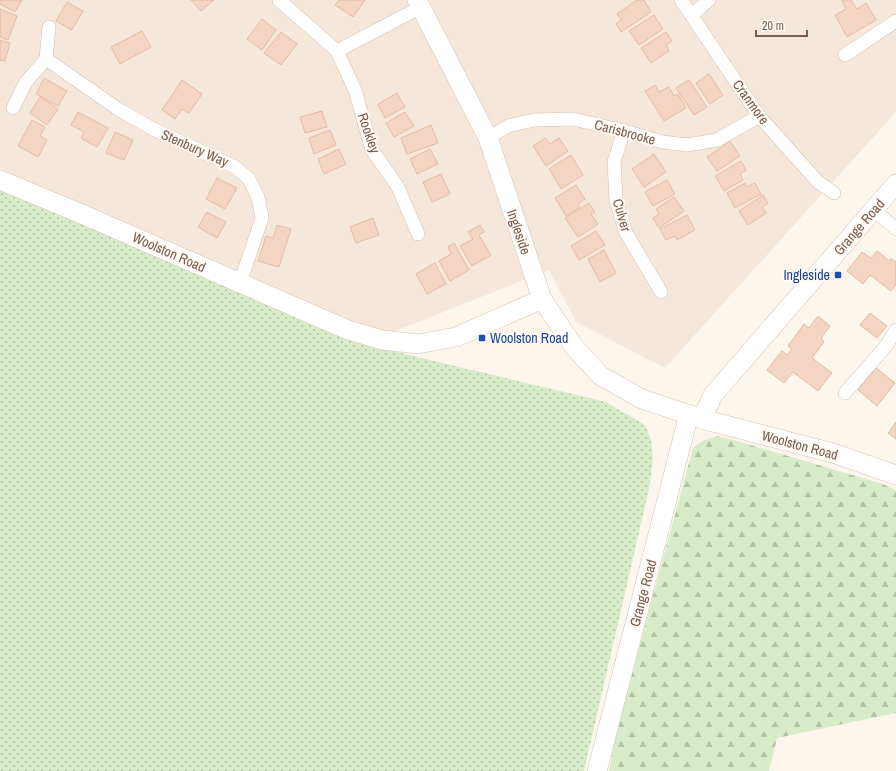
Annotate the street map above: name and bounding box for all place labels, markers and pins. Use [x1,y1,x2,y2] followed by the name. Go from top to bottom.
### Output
[783,266,830,284] place label: Ingleside
[833,270,843,280] marker: Ingleside
[490,329,568,347] place label: Woolston Road
[477,333,487,343] marker: Woolston Road

